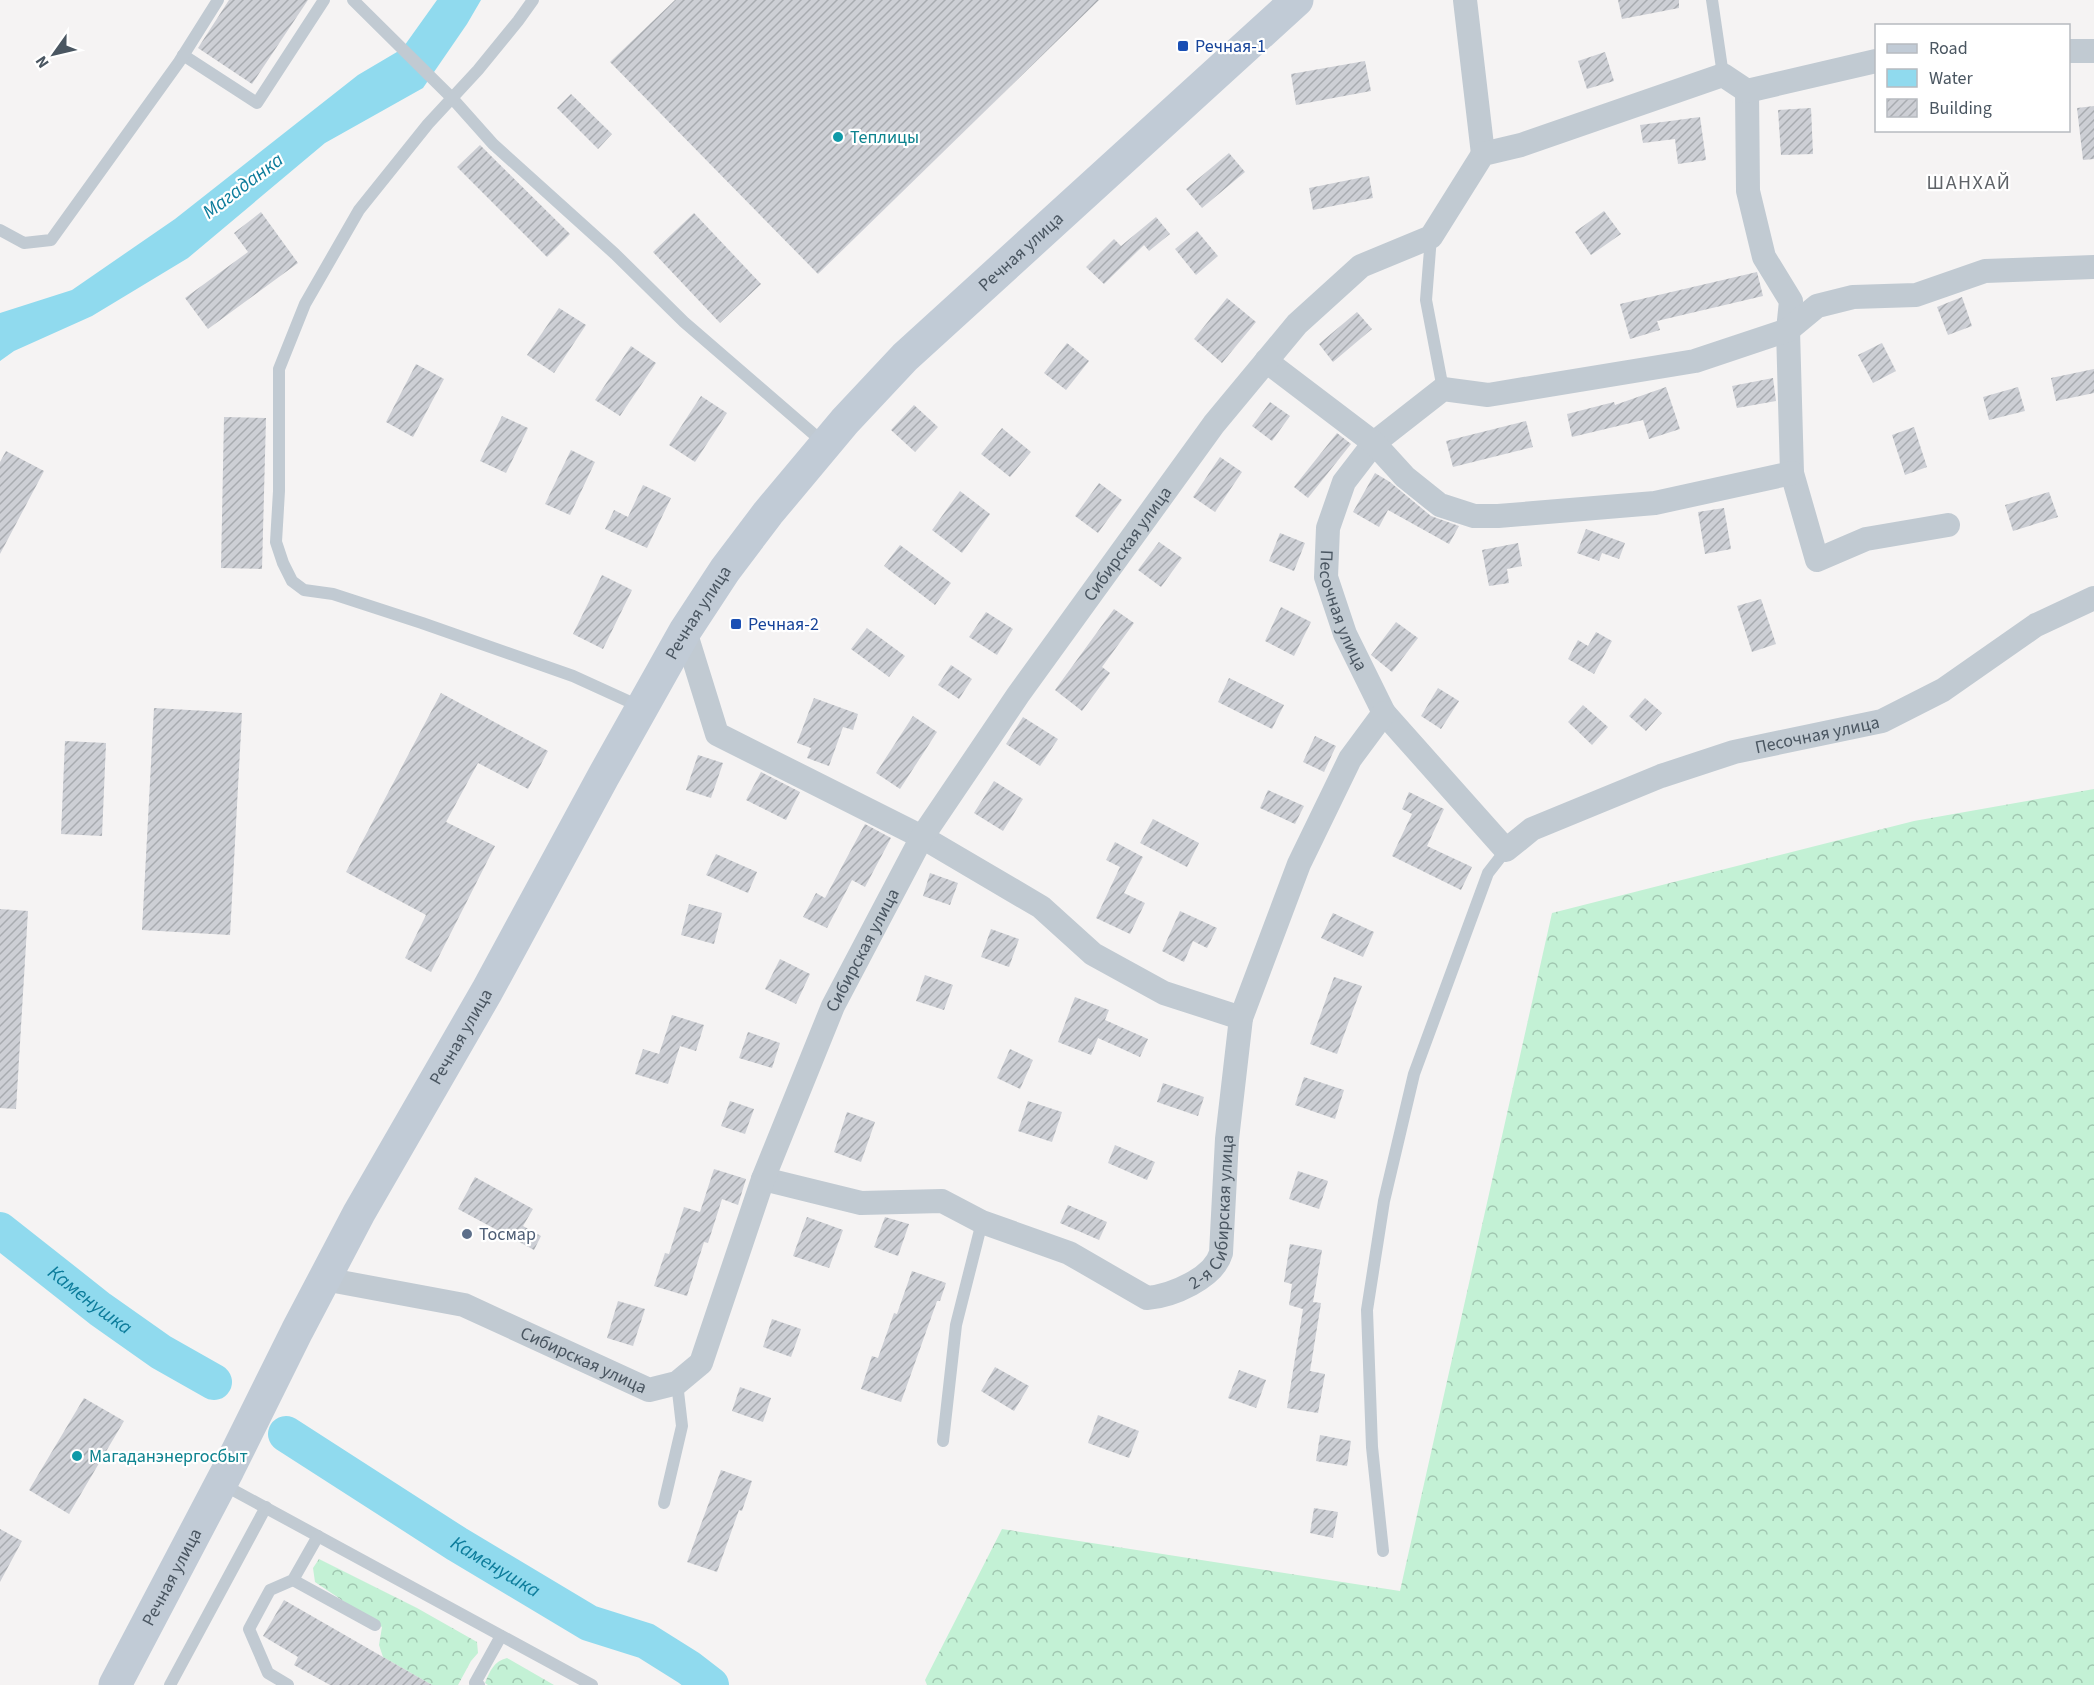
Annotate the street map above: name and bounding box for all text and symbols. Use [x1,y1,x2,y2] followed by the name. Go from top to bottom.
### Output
[24,24,84,84] north arrow
[1875,24,2070,132] legend
[1195,34,1266,59] place label: Речная-1
[1929,36,1968,61] text: Road
[1176,39,1190,53] marker: Речная-1
[30,51,54,72] text: N
[1929,66,1973,91] text: Water
[1929,96,1992,121] text: Building
[850,125,919,150] place label: Теплицы
[831,130,845,144] marker: Теплицы
[197,146,290,226] water label: Магаданка
[1927,169,2011,197] district label: ШАНХАЙ
[973,206,1069,297] street label: Речная улица
[1077,481,1178,606] street label: Сибирская улица
[1313,549,1374,675] street label: Песочная улица
[659,560,737,664] street label: Речная улица
[748,612,819,637] place label: Речная-2
[729,617,743,631] marker: Речная-2
[1753,709,1882,760] street label: Песочная улица
[819,884,905,1015] street label: Сибирская улица
[423,984,498,1089] street label: Речная улица
[1184,1133,1240,1295] street label: 2-я Сибирская улица
[479,1222,536,1247] place label: Тосмар
[460,1227,474,1241] marker: Тосмар
[42,1259,138,1342] water label: Каменушка
[516,1320,651,1400] street label: Сибирская улица
[89,1444,248,1469] place label: Магаданэнергосбыт
[70,1449,84,1463] marker: Магаданэнергосбыт
[136,1524,208,1630] street label: Речная улица
[445,1529,546,1605] water label: Каменушка

